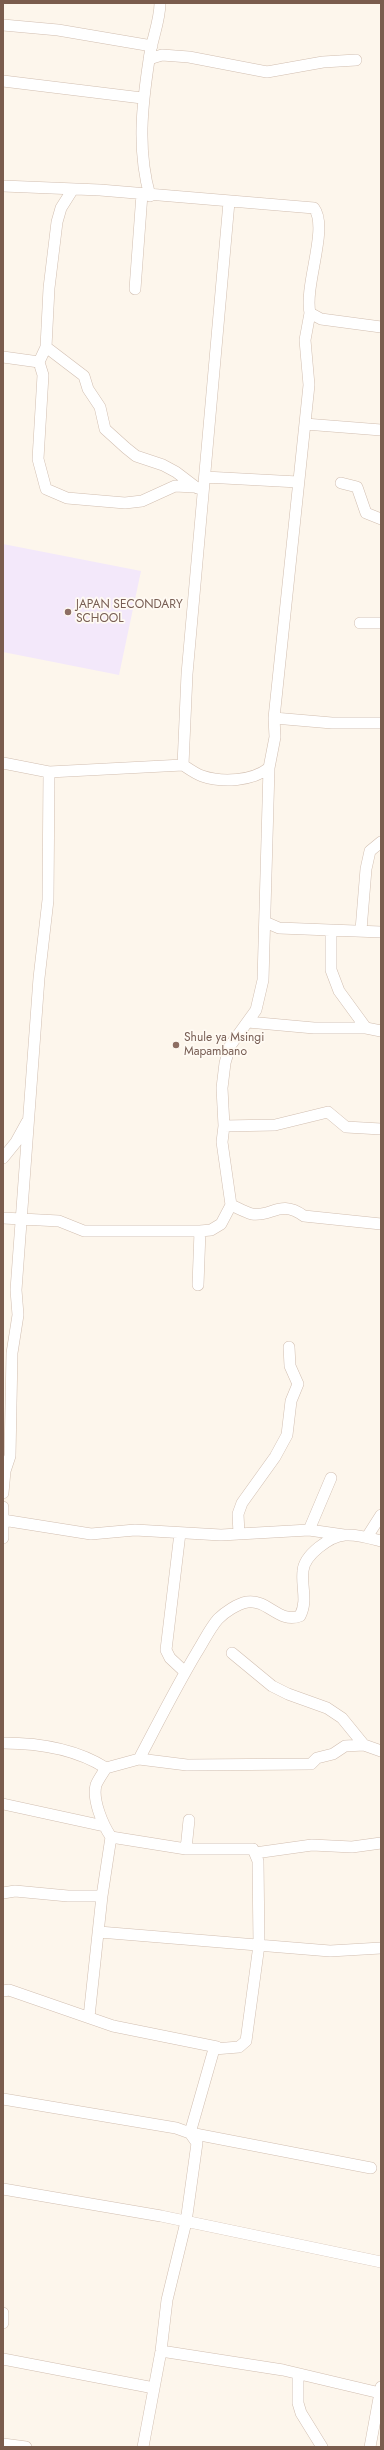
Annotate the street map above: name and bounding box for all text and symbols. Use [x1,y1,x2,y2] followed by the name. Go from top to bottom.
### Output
[76,598,183,626] place label: JAPAN SECONDARY SCHOOL
[63,607,73,617] marker: JAPAN SECONDARY SCHOOL
[184,1031,264,1059] place label: Shule ya Msingi Mapambano
[171,1040,181,1050] marker: Shule ya Msingi Mapambano

